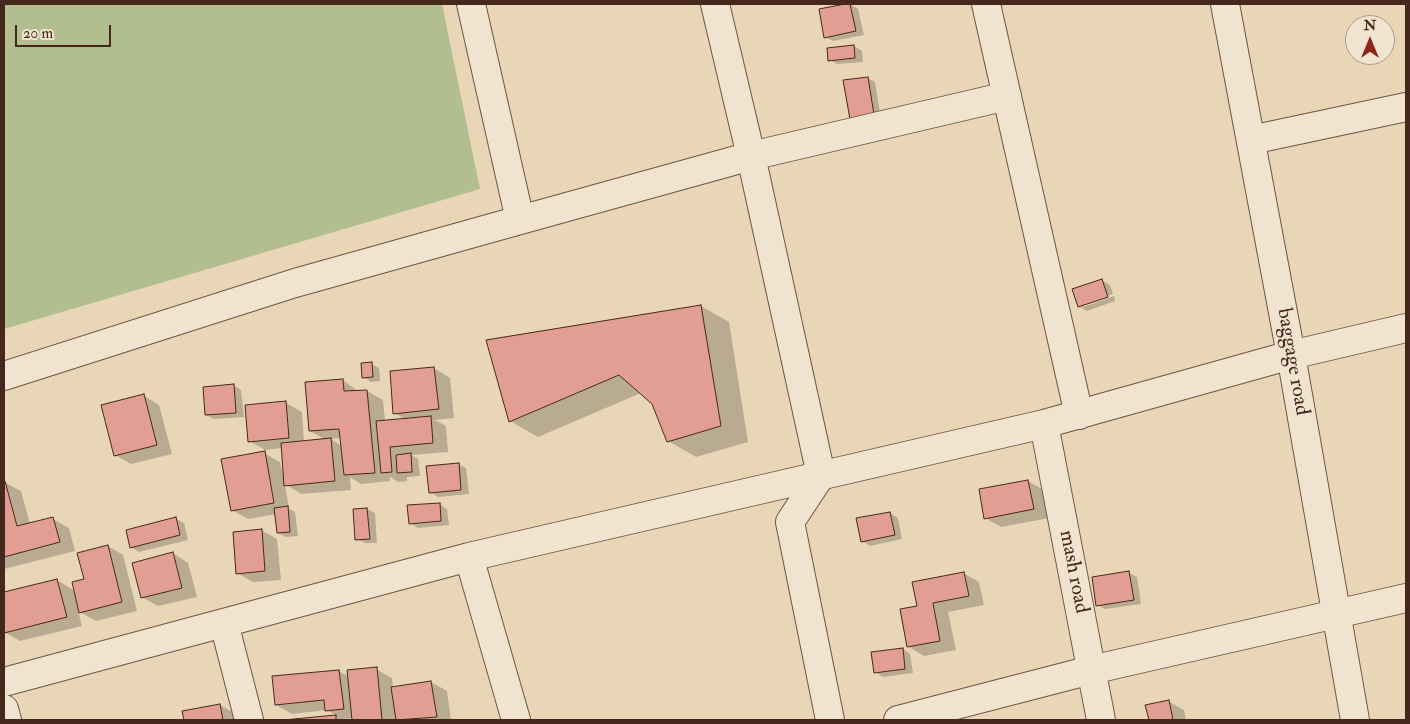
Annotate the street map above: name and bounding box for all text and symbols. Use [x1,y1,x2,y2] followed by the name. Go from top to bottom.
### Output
[18,15,114,47] scale bar
[1345,15,1395,65] north arrow
[1364,17,1376,34] text: N
[23,24,53,43] text: 20 m
[1270,306,1314,418] street label: baggage road
[1053,528,1093,616] street label: mash road

